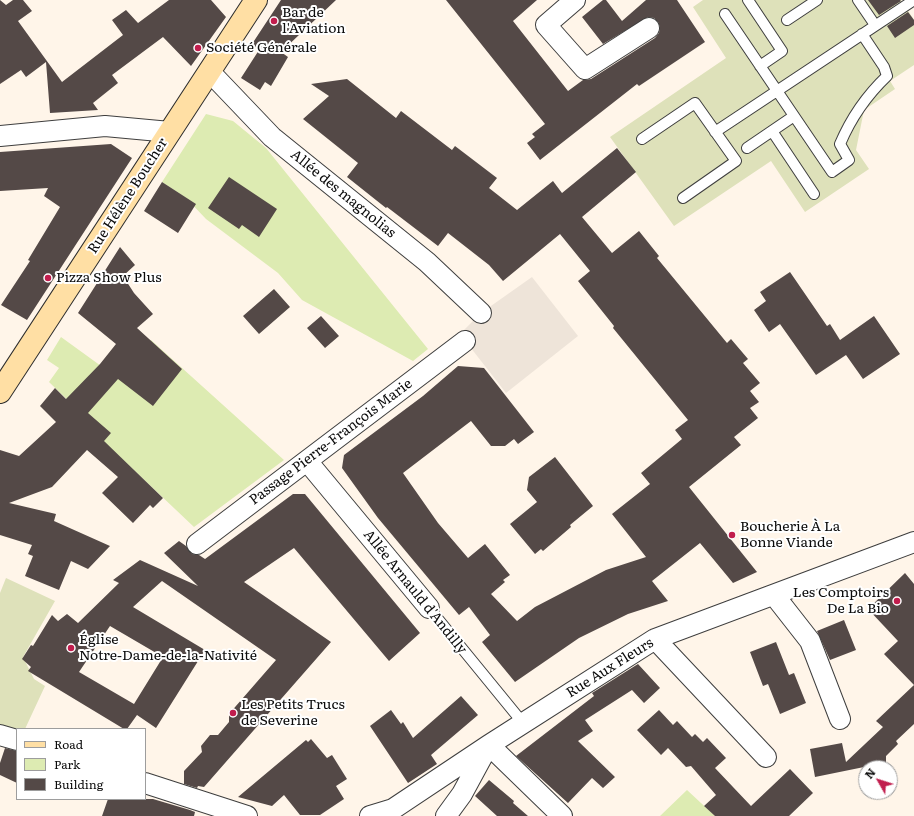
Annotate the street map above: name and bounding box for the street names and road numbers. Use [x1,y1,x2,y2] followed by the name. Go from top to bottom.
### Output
[84,135,172,257] street label: Rue Hélène Boucher
[287,146,399,242] street label: Allée des magnolias
[246,375,416,509] street label: Passage Pierre-François Marie
[360,527,470,657] street label: Allée Arnauld d'Andilly
[563,634,657,702] street label: Rue Aux Fleurs

